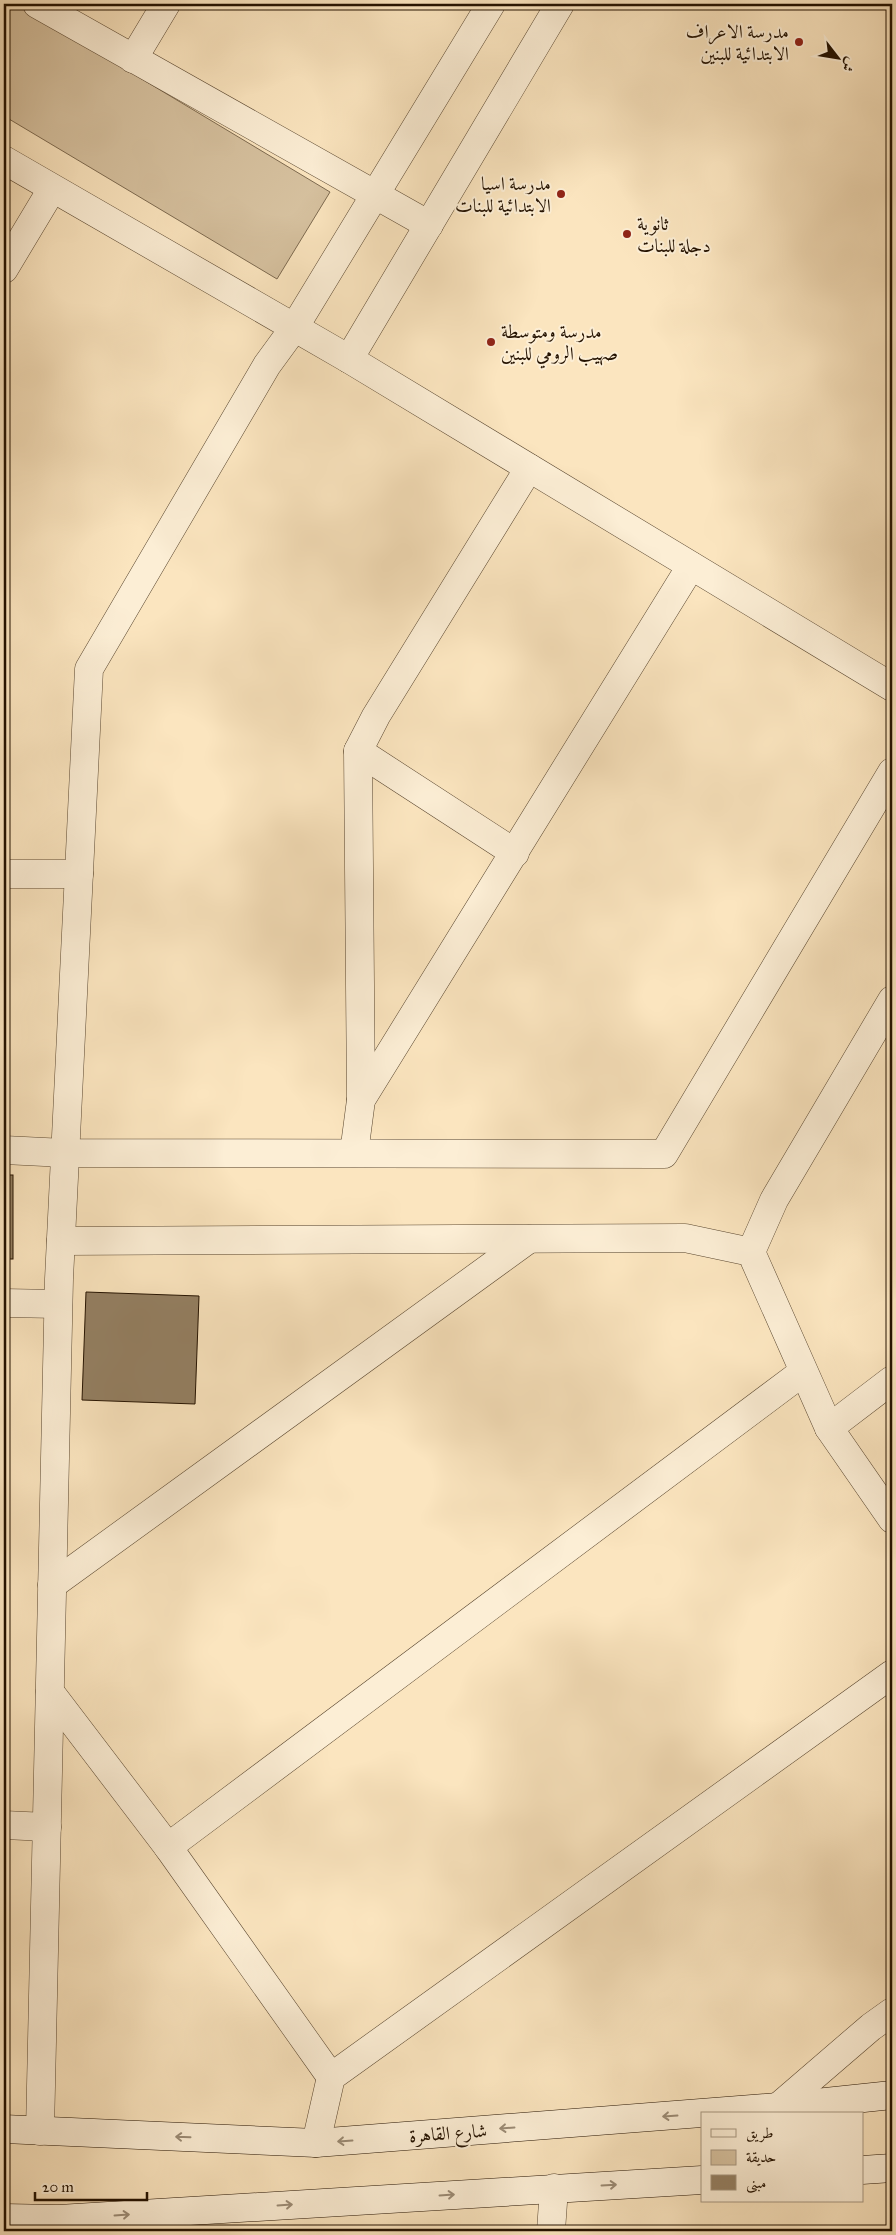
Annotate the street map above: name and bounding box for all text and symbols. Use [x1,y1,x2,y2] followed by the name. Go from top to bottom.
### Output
[686,20,789,65] place label: مدرسة الاعراف الابتدائية للبنين
[814,32,864,82] north arrow
[793,36,805,48] marker: مدرسة الاعراف الابتدائية للبنين
[838,54,860,75] text: ش
[455,172,551,217] place label: مدرسة اسيا الابتدائية للبنات
[555,188,567,200] marker: مدرسة اسيا الابتدائية للبنات
[637,212,711,257] place label: ثانوية دجلة للبنات
[621,228,633,240] marker: ثانوية دجلة للبنات
[501,320,618,369] place label: مدرسة ومتوسطة صهيب الرومي للبنين
[485,336,497,348] marker: مدرسة ومتوسطة صهيب الرومي للبنين
[662,2111,678,2120] one-way arrow
[701,2112,864,2202] legend
[408,2119,488,2151] street label: شارع القاهرة
[500,2123,516,2133] one-way arrow
[746,2124,773,2143] text: طريق
[175,2133,191,2142] one-way arrow
[338,2136,354,2145] one-way arrow
[746,2148,776,2166] text: حديقة
[35,2170,148,2202] scale bar
[746,2174,766,2194] text: مبنى
[42,2178,74,2196] text: 20 m
[601,2181,617,2190] one-way arrow
[438,2190,454,2200] one-way arrow
[276,2201,292,2210] one-way arrow
[114,2211,130,2220] one-way arrow

